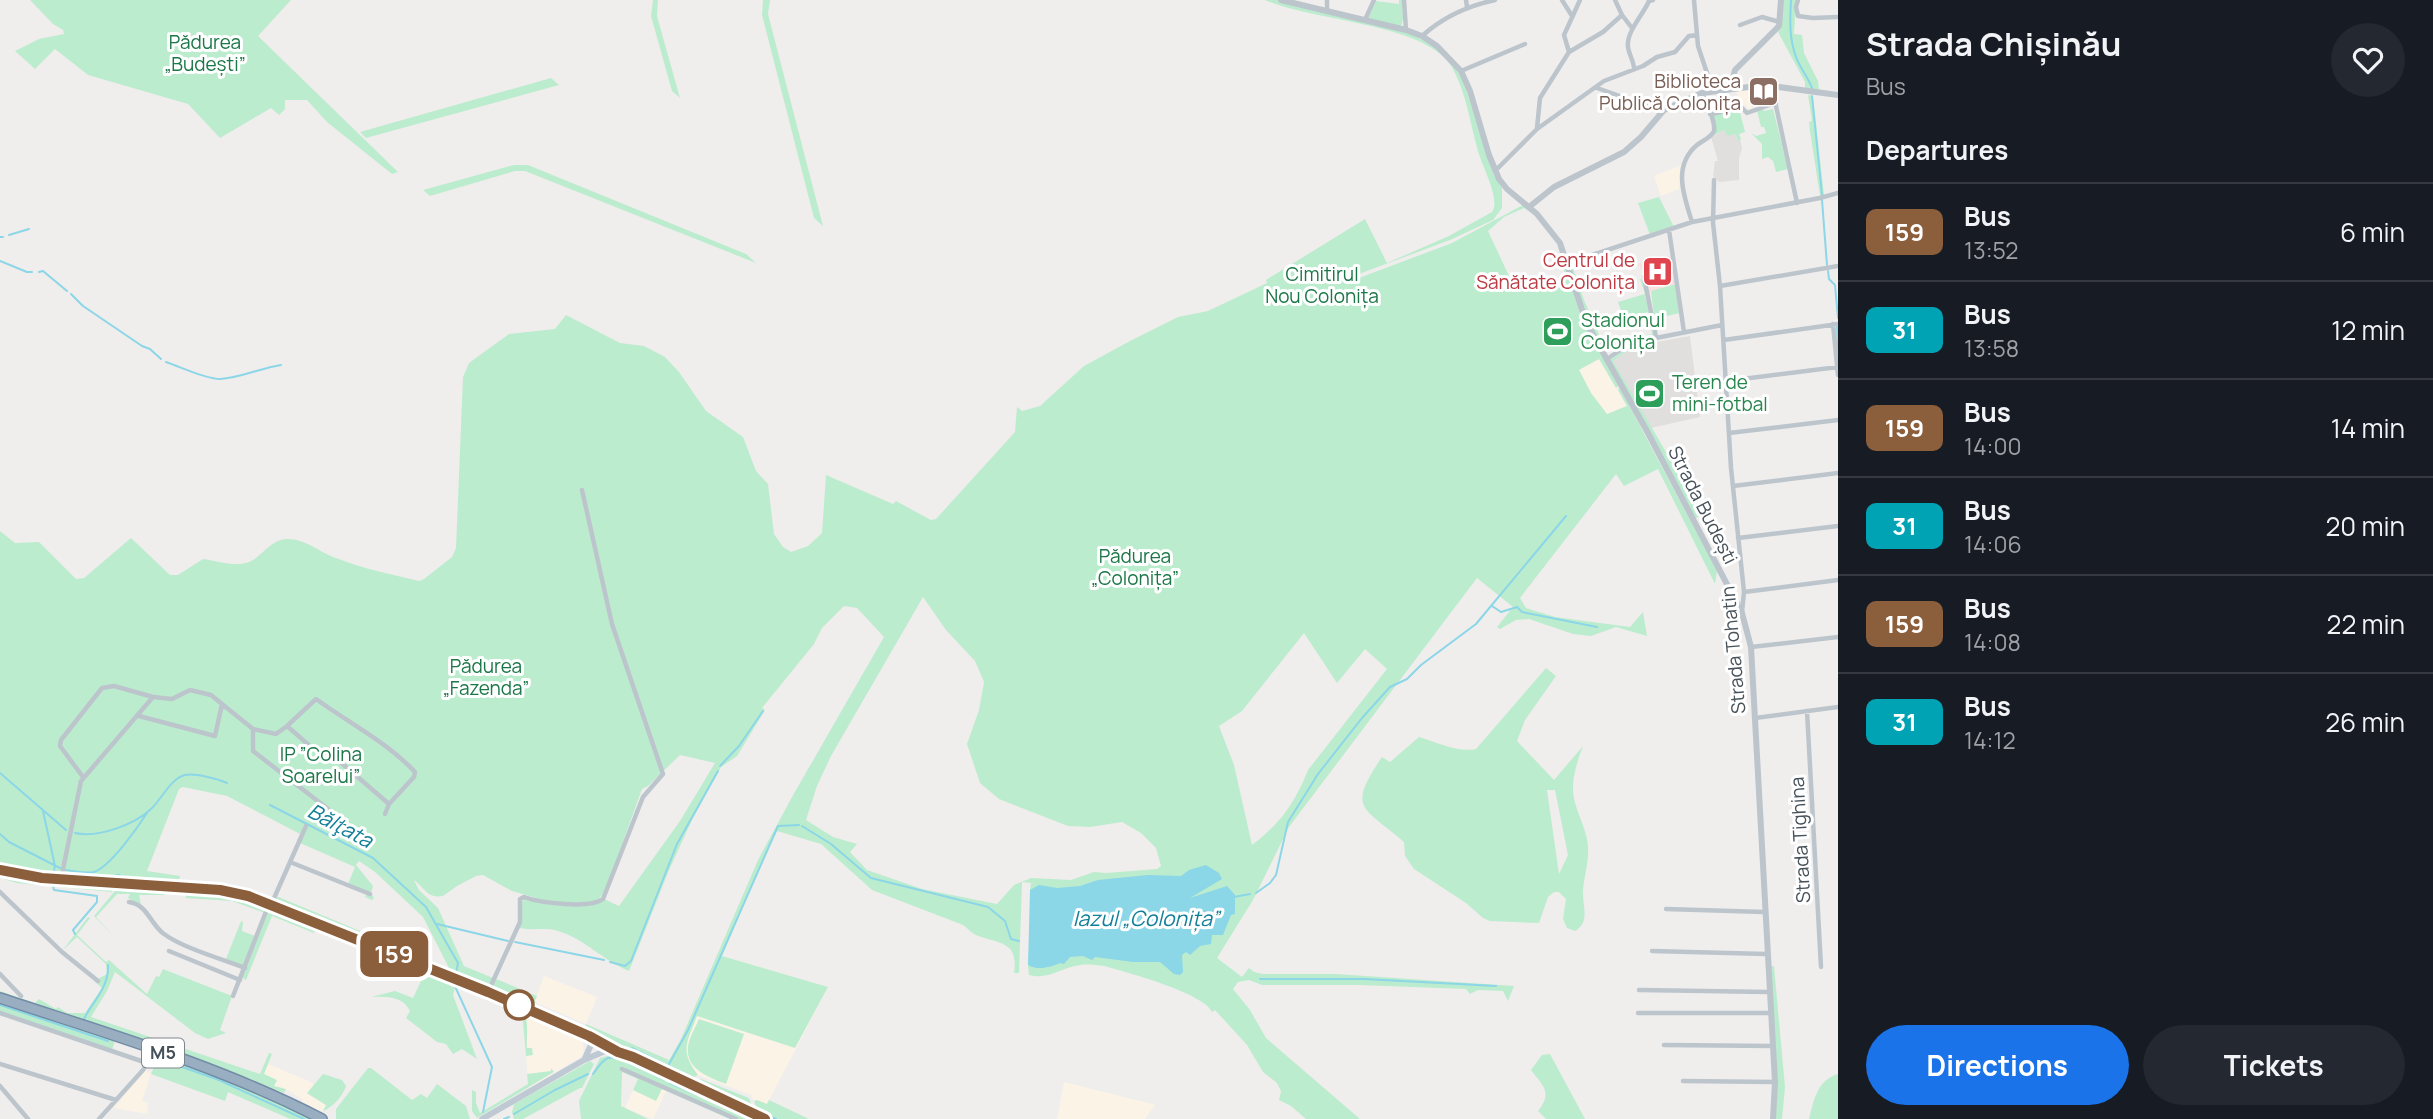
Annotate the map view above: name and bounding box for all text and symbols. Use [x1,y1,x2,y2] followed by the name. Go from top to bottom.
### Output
[1866,21,2121,66] text: Strada Chișinău
[2331,23,2405,97] button: heart
[164,29,246,77] park label: Pădurea „Budești”
[1599,68,1741,116] place label: Biblioteca Publică Colonița
[1866,70,1906,102] text: Bus
[1747,75,1781,109] library icon: Biblioteca Publică Colonița
[1866,132,2008,168] text: Departures
[1964,198,2011,234] text: Bus
[2340,214,2405,250] text: 6 min
[1885,215,1924,248] text: 159
[1964,234,2018,266] text: 13:52
[1476,247,1635,295] place label: Centrul de Sănătate Colonița
[1641,254,1675,288] hospital icon: Centrul de Sănătate Colonița
[1265,261,1379,309] park label: Cimitirul Nou Colonița
[1964,296,2011,332] text: Bus
[1581,307,1665,355] place label: Stadionul Colonița
[2331,312,2405,348] text: 12 min
[1892,313,1917,346] text: 31
[1541,314,1575,348] sports icon: Stadionul Colonița
[1964,332,2019,364] text: 13:58
[1672,369,1768,417] place label: Teren de mini-fotbal
[1632,376,1666,410] sports icon: Teren de mini-fotbal
[1964,394,2011,430] text: Bus
[2331,410,2405,446] text: 14 min
[1885,411,1924,444] text: 159
[1964,430,2021,462] text: 14:00
[1662,442,1744,568] street label: Strada Budești
[1964,492,2011,528] text: Bus
[2326,508,2405,544] text: 20 min
[1892,509,1917,542] text: 31
[1964,528,2022,560] text: 14:06
[1091,543,1179,591] park label: Pădurea „Colonița”
[1714,585,1752,715] street label: Strada Tohatin
[1964,590,2011,626] text: Bus
[2327,606,2405,642] text: 22 min
[1885,607,1924,640] text: 159
[1964,626,2021,658] text: 14:08
[443,653,529,701] park label: Pădurea „Fazenda”
[1964,688,2011,724] text: Bus
[2325,704,2405,740] text: 26 min
[1892,705,1917,738] text: 31
[1964,724,2016,756] text: 14:12
[280,741,362,789] park label: IP ”Colina Soarelui”
[1784,776,1816,904] street label: Strada Tighina
[303,796,379,854] water label: Bălţata
[1073,904,1222,932] water label: Iazul „Colonița”
[354,931,434,977] line badge: 159
[374,937,414,970] text: 159
[504,990,534,1020] unlabelled marker
[1866,1025,2129,1105] button: Directions
[2143,1025,2405,1105] button: Tickets
[142,1038,184,1068] road number: M5

